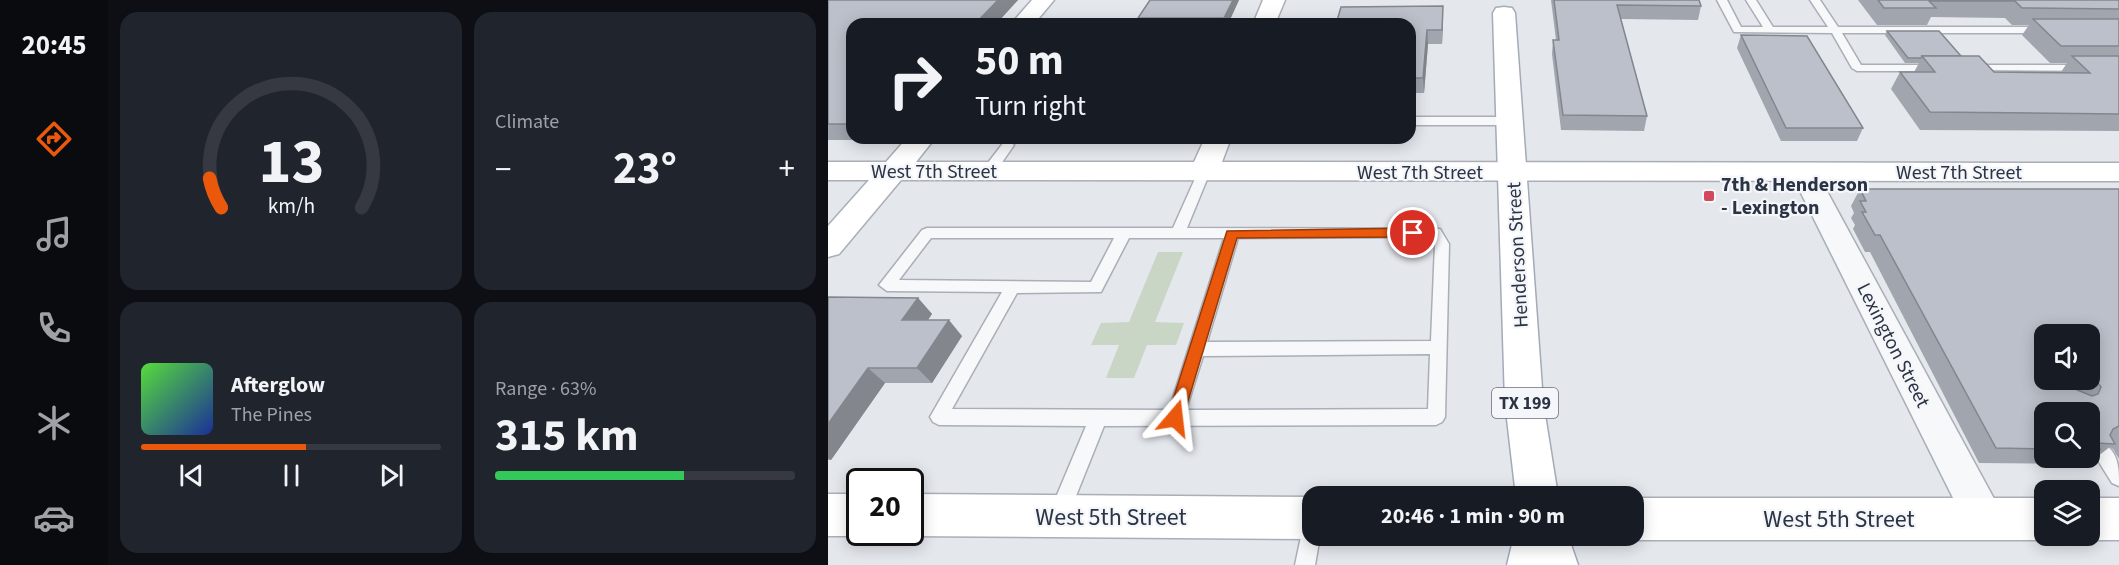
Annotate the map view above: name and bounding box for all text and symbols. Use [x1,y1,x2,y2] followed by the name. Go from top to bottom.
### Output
[21,26,87,65] text: 20:45
[975,31,1064,91] text: 50 m
[876,42,954,120] icon: right
[975,87,1086,126] text: Turn right
[495,108,559,136] text: Climate
[33,118,75,160] icon: directions
[258,118,324,207] text: 13
[613,137,677,201] text: 23°
[495,146,511,193] text: −
[779,146,795,193] text: +
[871,158,997,186] street label: West 7th Street
[1357,159,1483,187] street label: West 7th Street
[1896,159,2022,187] street label: West 7th Street
[1721,171,1868,222] place label: 7th & Henderson - Lexington
[1500,181,1536,329] street label: Henderson Street
[1702,189,1716,203] marker: 7th & Henderson - Lexington
[267,191,315,222] text: km/h
[1387,207,1438,258] pin
[33,213,75,255] icon: music
[1396,216,1429,249] icon: arrive
[1850,278,1937,413] street label: Lexington Street
[33,307,75,349] icon: phone
[2034,324,2100,546] map controls
[2034,324,2100,390] button: sound
[231,369,325,401] text: Afterglow
[495,375,596,403] text: Range · 63%
[1143,386,1207,450] position arrow
[1492,388,1558,418] road number: TX 199
[231,401,312,429] text: The Pines
[33,402,75,444] icon: climate
[2034,402,2100,468] button: search
[495,404,639,468] text: 315 km
[175,459,208,492] icon: previous
[275,459,308,492] icon: pause
[375,459,408,492] icon: next
[846,468,924,546] speed limit sign: 20
[2034,480,2100,546] button: layers
[33,497,75,539] icon: car
[1035,500,1187,535] street label: West 5th Street
[1381,500,1565,532] text: 20:46 · 1 min · 90 m
[1763,502,1915,537] street label: West 5th Street

